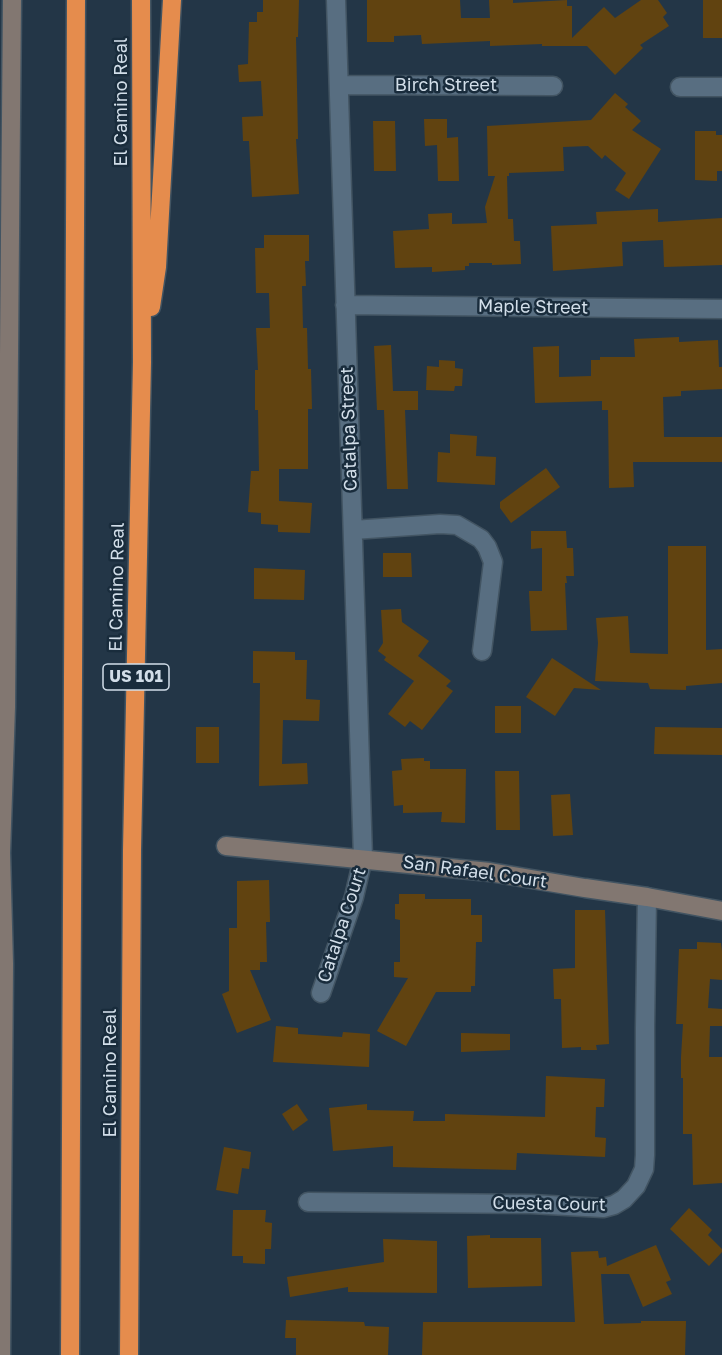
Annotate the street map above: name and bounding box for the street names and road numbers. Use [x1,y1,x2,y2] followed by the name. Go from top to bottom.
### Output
[110,37,132,167] street label: El Camino Real
[395,74,497,96] street label: Birch Street
[478,295,588,319] street label: Maple Street
[336,366,362,492] street label: Catalpa Street
[105,522,129,652] street label: El Camino Real
[103,664,169,690] road number: US 101
[402,851,548,893] street label: San Rafael Court
[313,865,371,985] street label: Catalpa Court
[99,1008,121,1138] street label: El Camino Real
[492,1192,606,1216] street label: Cuesta Court

